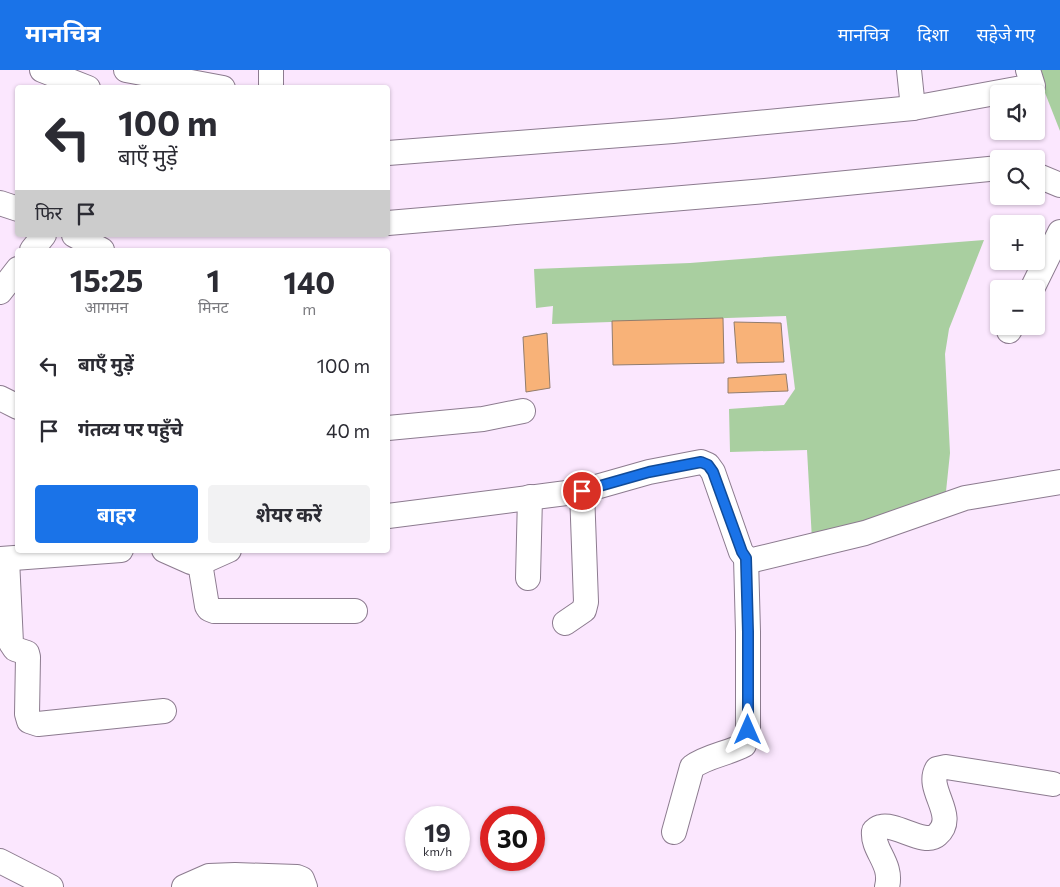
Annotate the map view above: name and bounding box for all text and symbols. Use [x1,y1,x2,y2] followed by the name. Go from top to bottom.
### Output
[25,18,101,47] text: मानचित्र
[838,23,889,45] text: मानचित्र
[917,23,948,45] text: दिशा
[976,23,1035,45] text: सहेजे गए
[990,85,1045,335] map controls
[990,85,1045,140] button: sound
[118,100,218,143] text: 100 m
[35,105,100,170] icon: left
[118,143,178,170] text: बाएँ मुड़ें
[990,150,1045,205] button: search
[72,200,100,228] icon: arrive
[35,201,62,224] text: फिर
[990,215,1045,270] button: +
[70,261,143,298] text: 15:25
[207,261,220,298] text: 1
[283,263,335,300] text: 140
[990,280,1045,335] button: −
[85,297,128,316] text: आगमन
[198,297,229,316] text: मिनट
[302,299,316,318] text: m
[35,352,63,380] icon: left
[78,352,134,375] text: बाएँ मुड़ें
[317,354,370,377] text: 100 m
[35,417,63,445] icon: arrive
[78,417,183,440] text: गंतव्य पर पहुँचे
[326,419,370,442] text: 40 m
[561,470,603,512] pin
[568,477,596,505] icon: arrive
[35,485,198,543] button: बाहर
[208,485,370,543] button: शेयर करें
[721,703,773,755] position arrow
[480,806,545,871] speed limit sign: 30
[424,817,451,847] text: 19
[423,844,452,858] text: km/h

